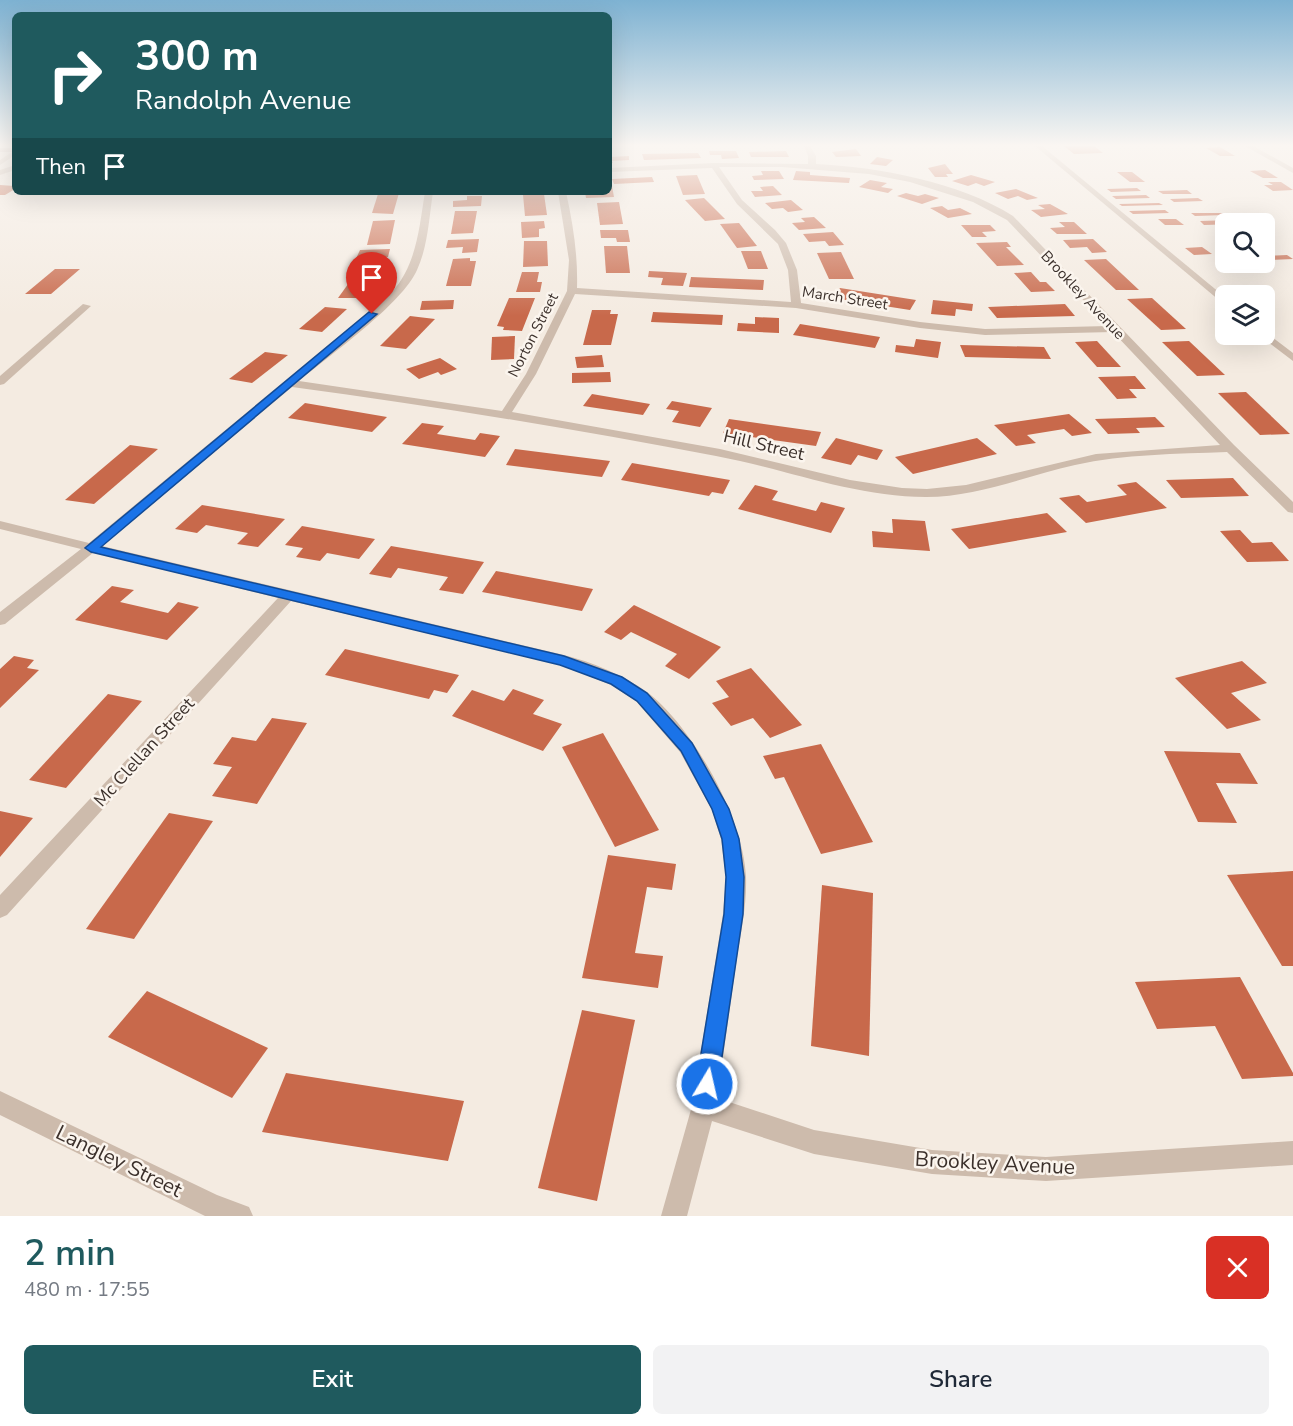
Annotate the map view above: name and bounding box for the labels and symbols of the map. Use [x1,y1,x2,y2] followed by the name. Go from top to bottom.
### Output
[1037,246,1129,344] street label: Brookley Avenue
[346,252,397,314] pin
[801,281,890,315] street label: March Street
[503,289,563,381] street label: Norton Street
[721,424,807,466] street label: Hill Street
[88,692,200,812] street label: Mc Clellan Street
[675,1052,739,1116] position arrow
[51,1118,187,1204] street label: Langley Street
[914,1145,1076,1181] street label: Brookley Avenue

